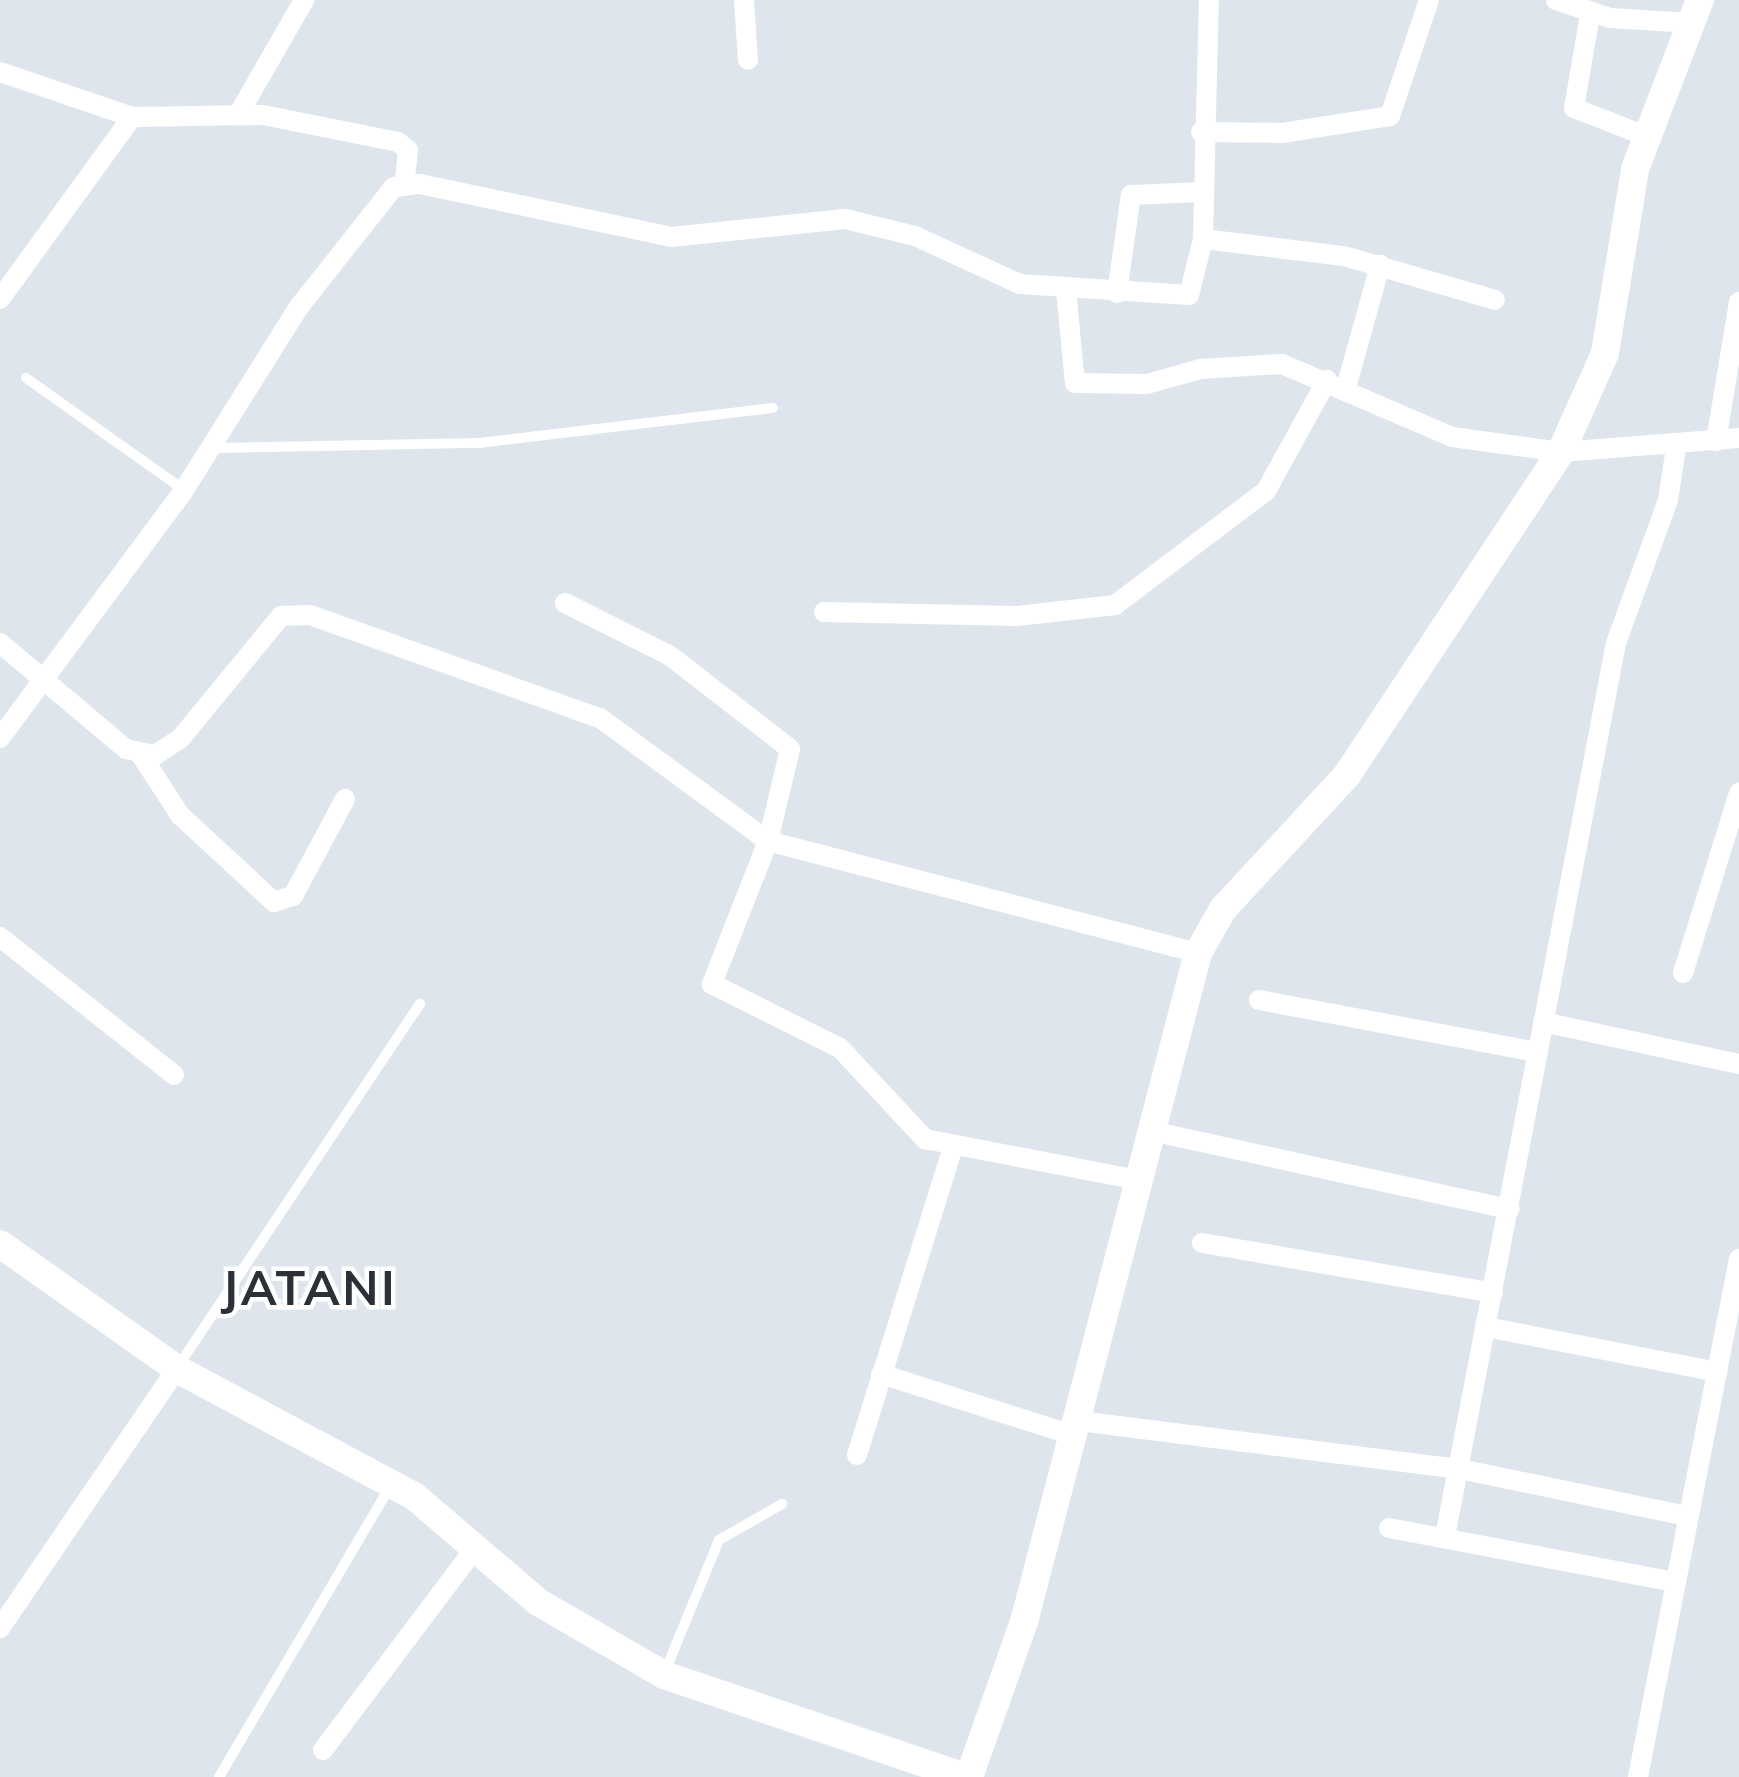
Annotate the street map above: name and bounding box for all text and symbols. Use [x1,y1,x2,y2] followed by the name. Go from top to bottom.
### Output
[221,1259,397,1317] district label: JATANI

